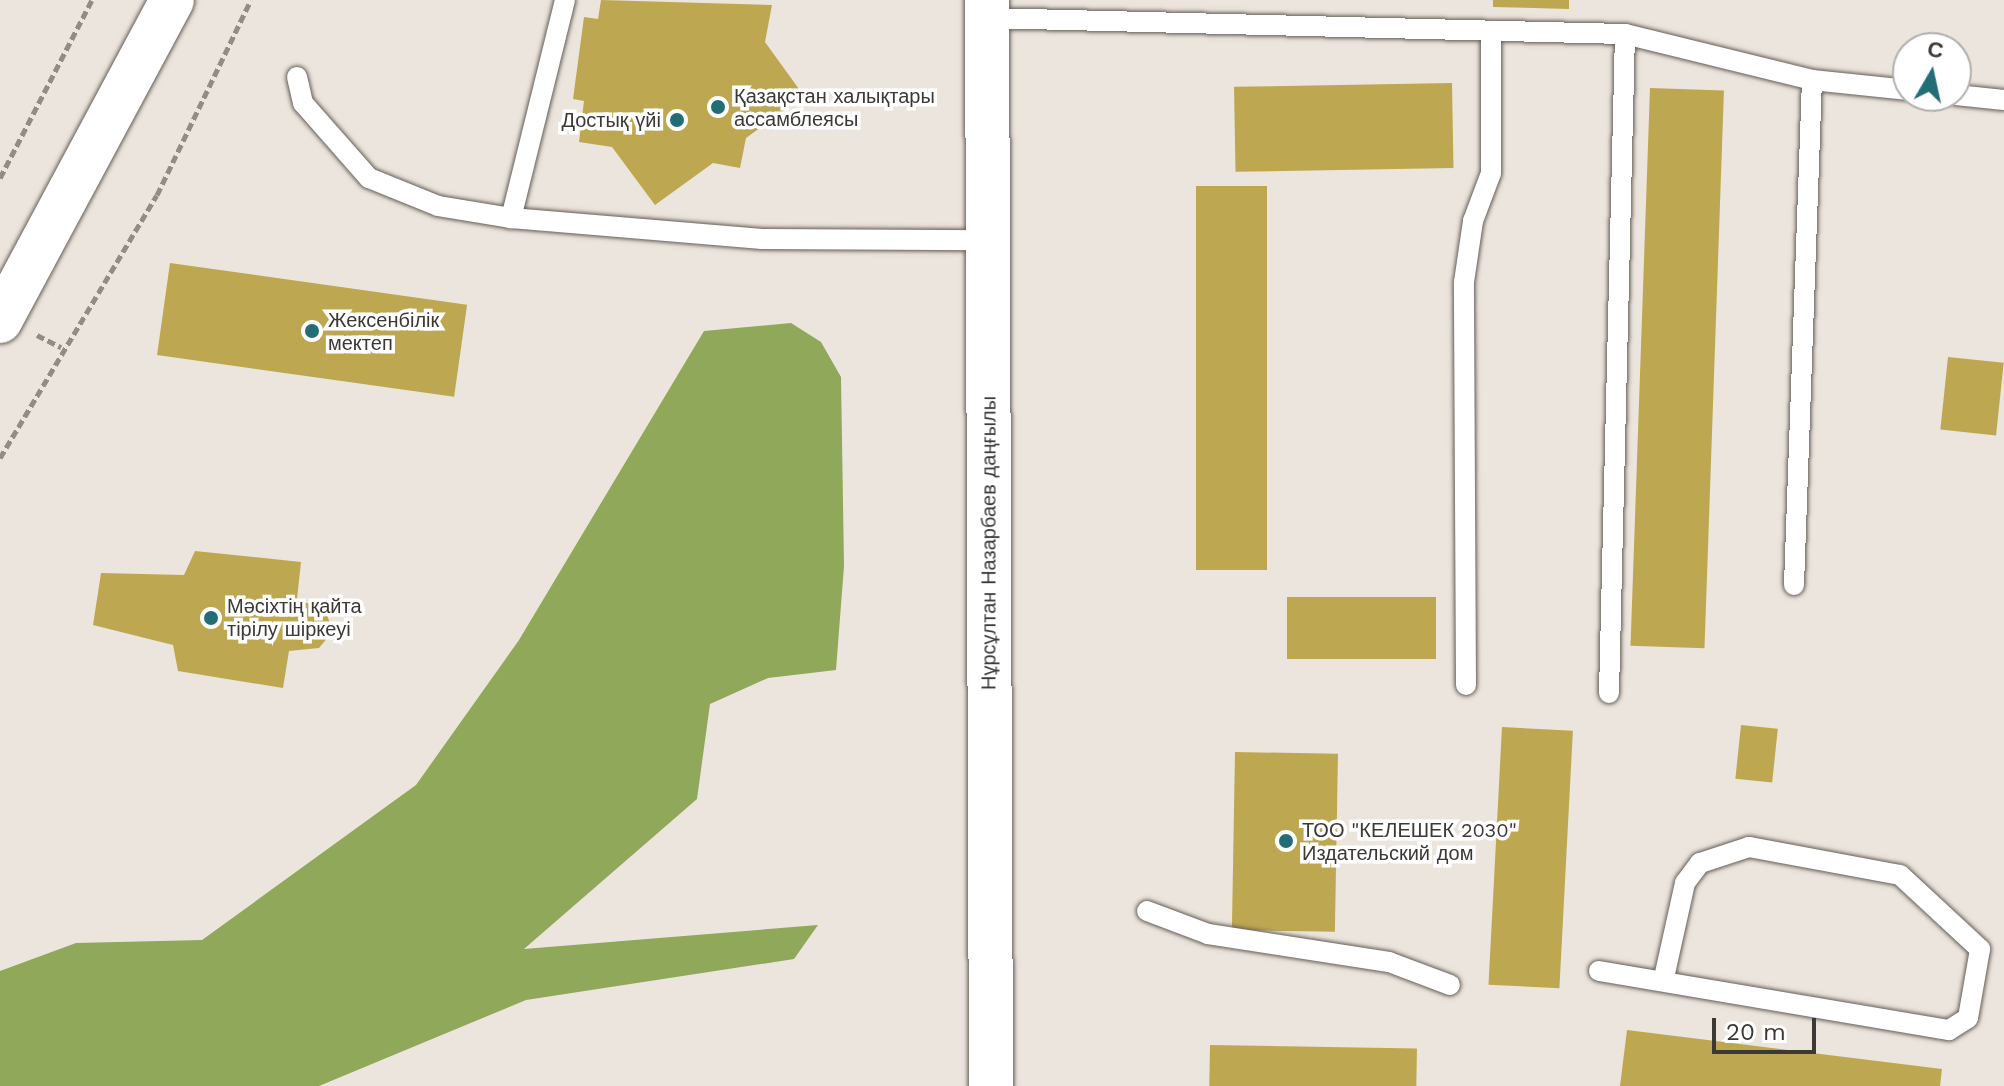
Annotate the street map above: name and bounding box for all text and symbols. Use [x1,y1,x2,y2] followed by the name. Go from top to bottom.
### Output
[1892,32,1972,112] north arrow
[1926,36,1945,63] text: С
[734,84,935,131] place label: Қазақстан халықтары ассамблеясы
[709,98,727,116] marker: Қазақстан халықтары ассамблеясы
[561,108,661,132] place label: Достық үйі
[668,111,686,129] marker: Достық үйі
[328,308,439,355] place label: Жексенбілік мектеп
[303,322,321,340] marker: Жексенбілік мектеп
[977,396,1001,690] street label: Нұрсұлтан Назарбаев даңғылы
[227,594,362,641] place label: Мәсіхтің қайта тірілу шіркеуі
[202,609,220,627] marker: Мәсіхтің қайта тірілу шіркеуі
[1302,818,1517,865] place label: ТОО "КЕЛЕШЕК 2030" Издательский дом
[1277,832,1295,850] marker: ТОО "КЕЛЕШЕК 2030" Издательский дом
[1716,1002,1820,1052] scale bar
[1726,1018,1786,1046] text: 20 m

